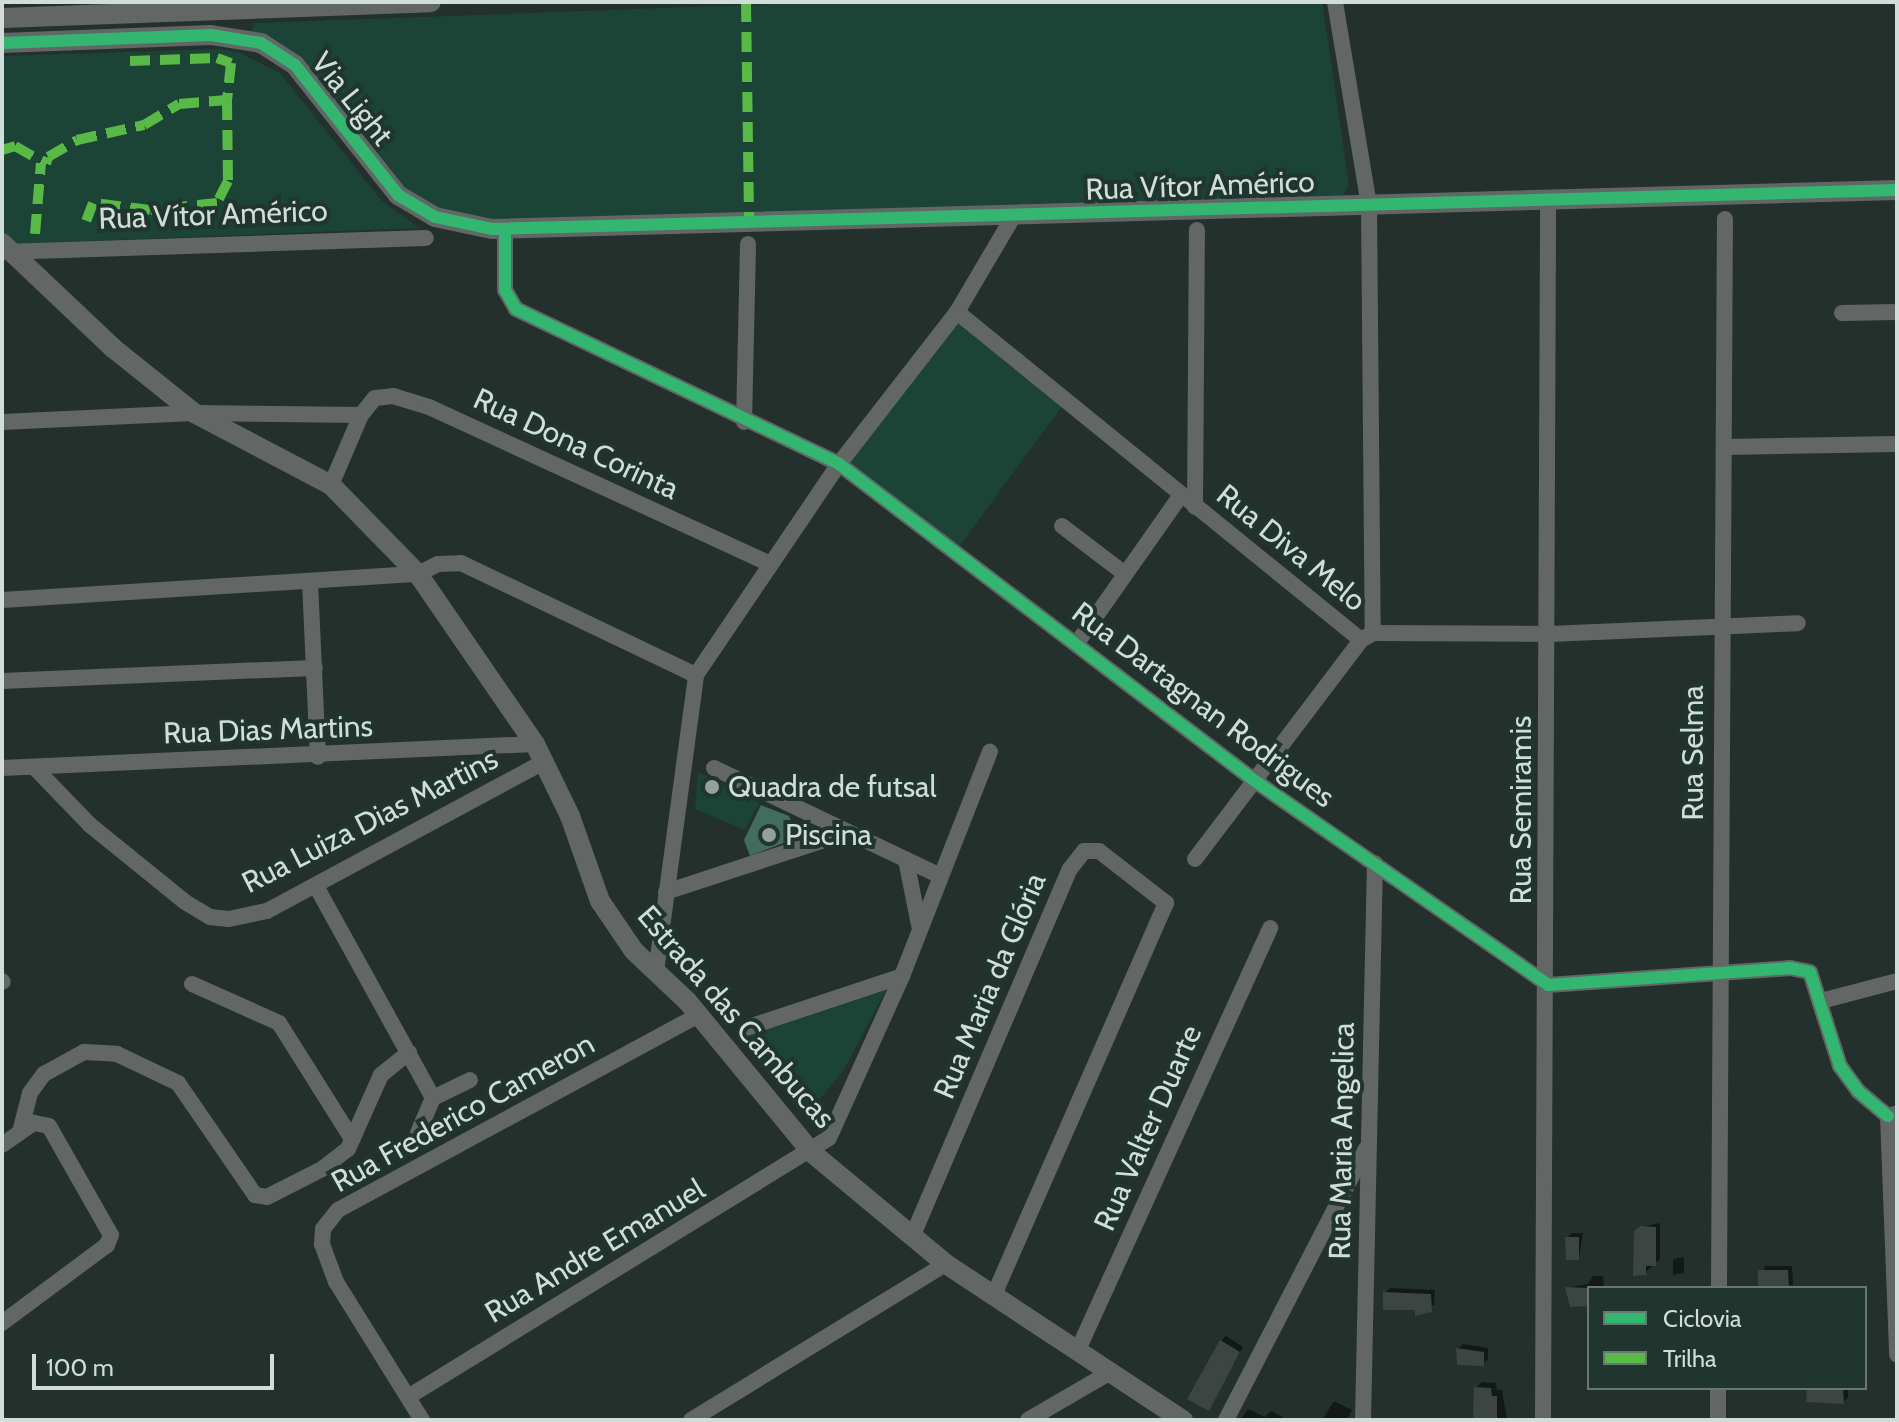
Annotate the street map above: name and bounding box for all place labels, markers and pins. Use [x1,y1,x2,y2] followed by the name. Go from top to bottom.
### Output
[728,769,937,805] place label: Quadra de futsal
[703,778,721,796] marker: Quadra de futsal
[785,817,872,853] place label: Piscina
[760,826,778,844] marker: Piscina

